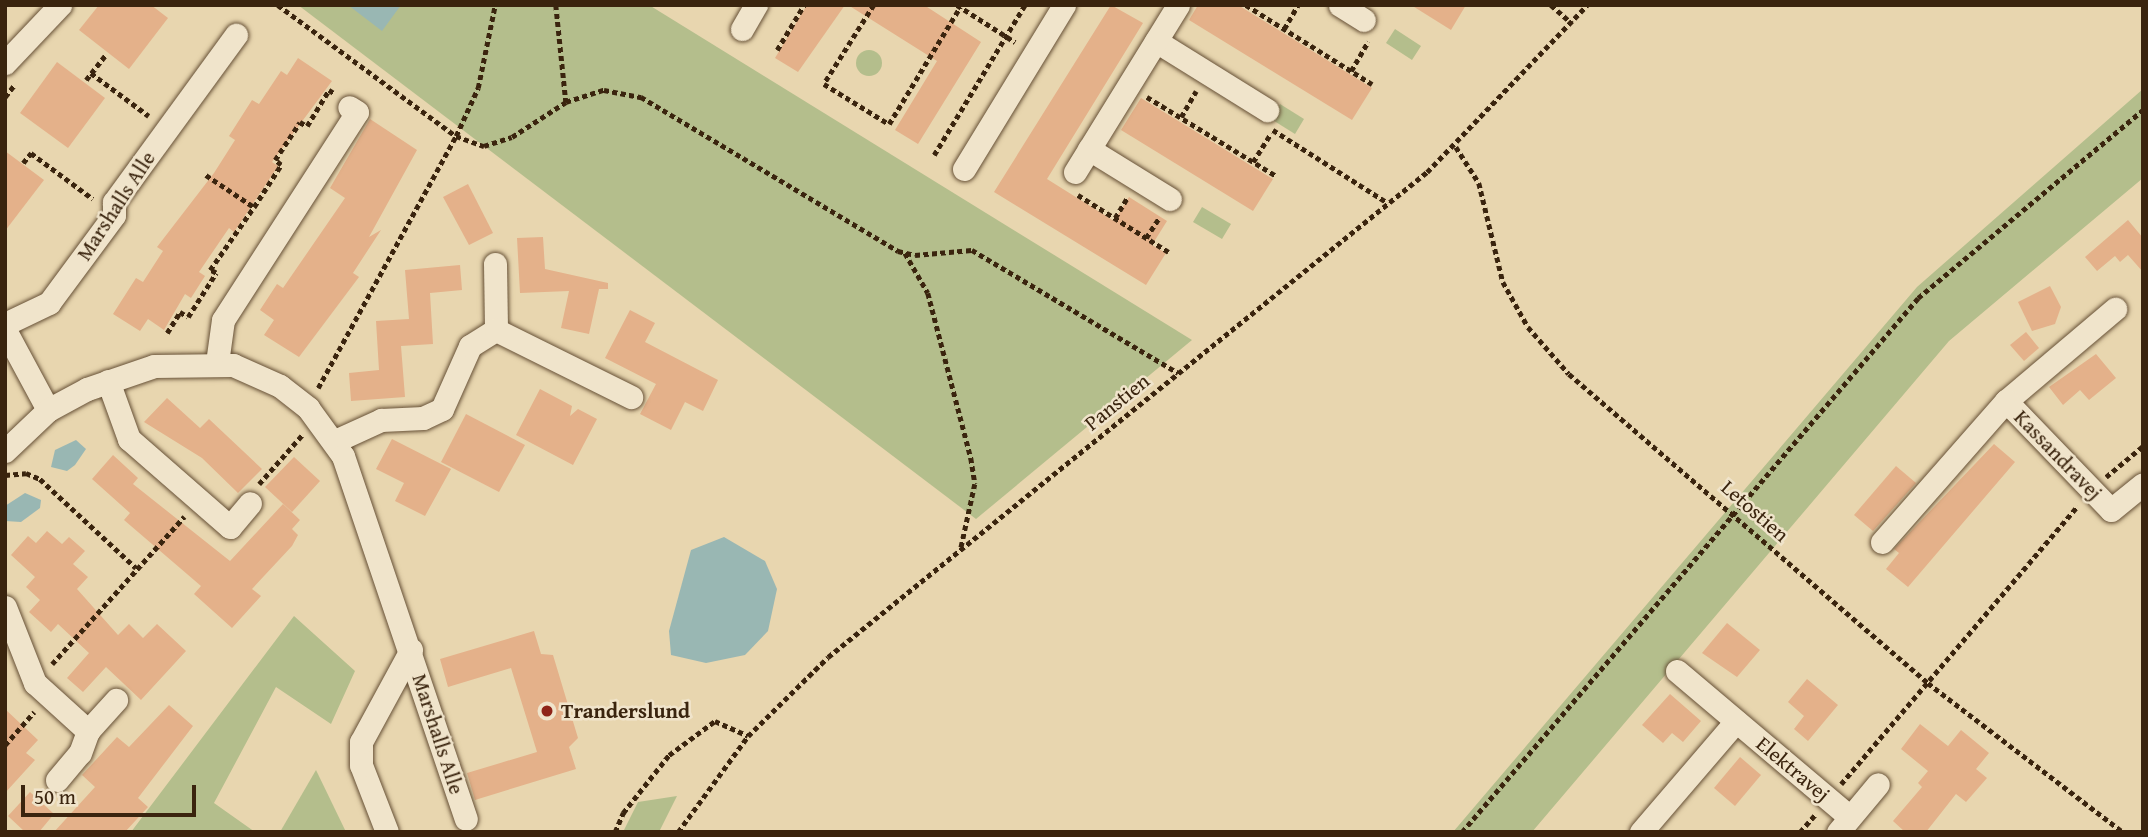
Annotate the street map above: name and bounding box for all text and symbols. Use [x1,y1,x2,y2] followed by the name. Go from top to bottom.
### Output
[71,147,161,265] street label: Marshalls Alle
[1079,368,1155,436] street label: Panstien
[2009,405,2107,505] street label: Kassandravej
[1716,475,1794,547] street label: Letostien
[407,671,469,797] street label: Marshalls Alle
[561,698,690,724] place label: Tranderslund
[539,703,555,719] marker: Tranderslund
[1751,731,1835,807] street label: Elektravej
[24,770,200,814] scale bar
[34,781,76,812] text: 50 m

